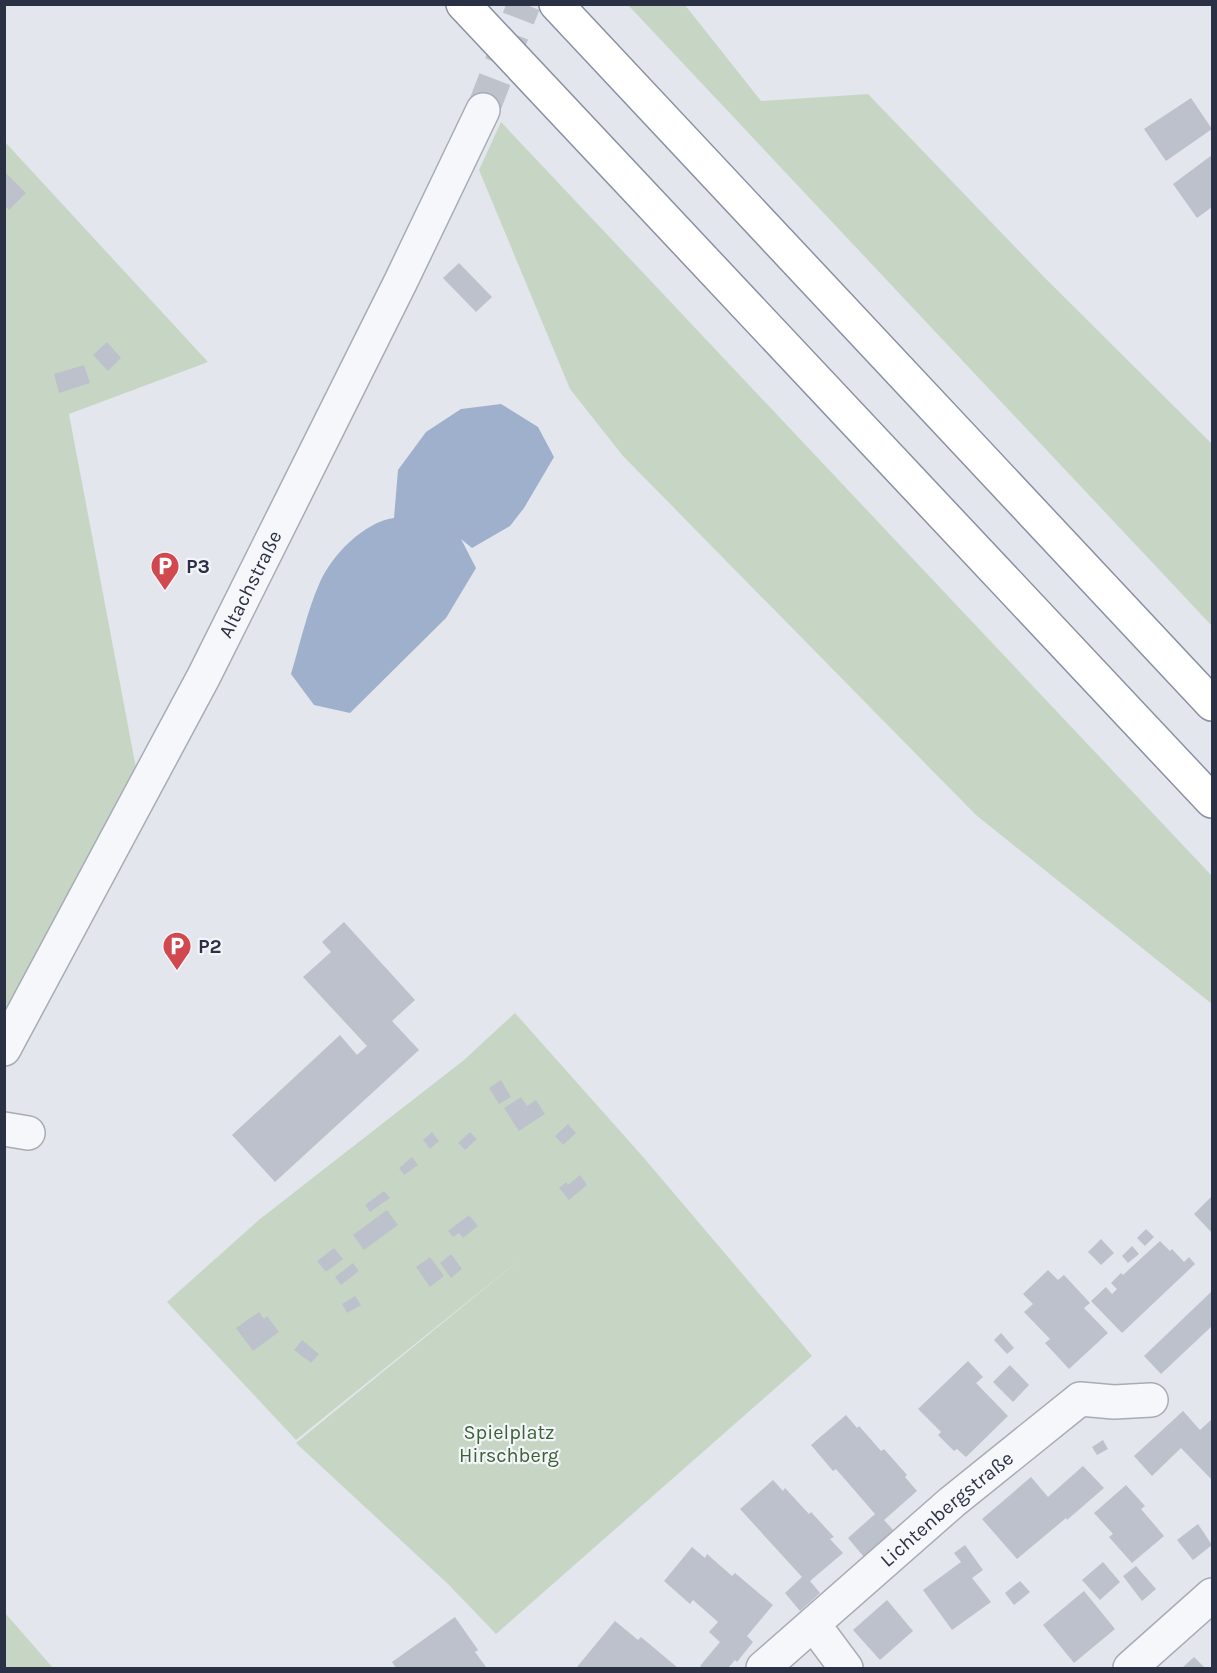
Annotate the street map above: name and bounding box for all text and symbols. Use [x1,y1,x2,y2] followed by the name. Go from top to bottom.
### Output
[213,527,286,641] street label: Altachstraße
[149,550,181,592] parking icon: P3
[186,555,210,578] place label: P3
[161,930,193,972] parking icon: P2
[198,935,222,958] place label: P2
[459,1421,559,1467] park label: Spielplatz Hirschberg
[875,1446,1018,1571] street label: Lichtenbergstraße

